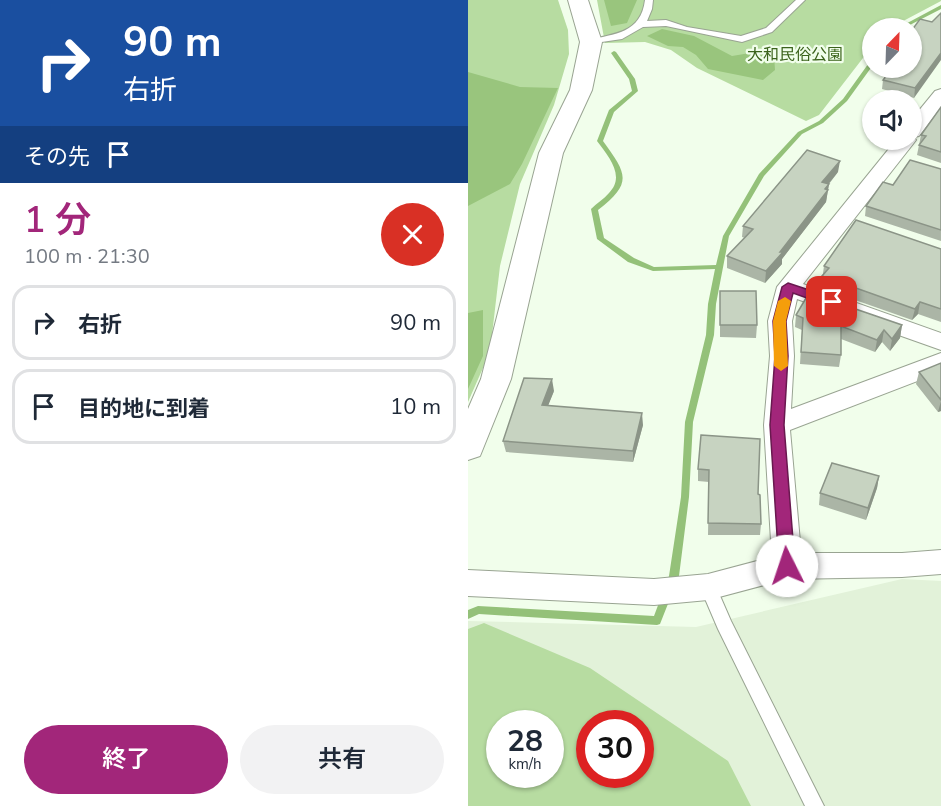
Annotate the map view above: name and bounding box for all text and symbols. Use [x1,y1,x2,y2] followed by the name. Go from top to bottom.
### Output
[123,14,222,71] text: 90 m
[862,18,922,78] north arrow
[862,18,922,150] map controls
[24,24,102,102] icon: right
[747,44,843,66] park label: 大和民俗公園
[123,72,177,109] text: 右折
[862,90,922,150] button: sound
[102,138,135,171] icon: arrive
[24,142,90,172] text: その先
[24,196,91,245] text: 1 分
[381,203,444,266] button: close
[24,243,150,270] text: 100 m · 21:30
[806,276,857,327] pin
[815,285,848,318] icon: arrive
[27,306,60,339] icon: right
[390,308,441,338] text: 90 m
[78,310,122,340] text: 右折
[27,390,60,423] icon: arrive
[390,392,441,422] text: 10 m
[78,394,210,424] text: 目的地に到着
[755,534,819,598] position arrow
[576,710,654,788] speed limit sign: 30
[507,721,543,762] text: 28
[24,725,228,794] button: 終了
[240,725,444,794] button: 共有
[508,754,542,774] text: km/h

